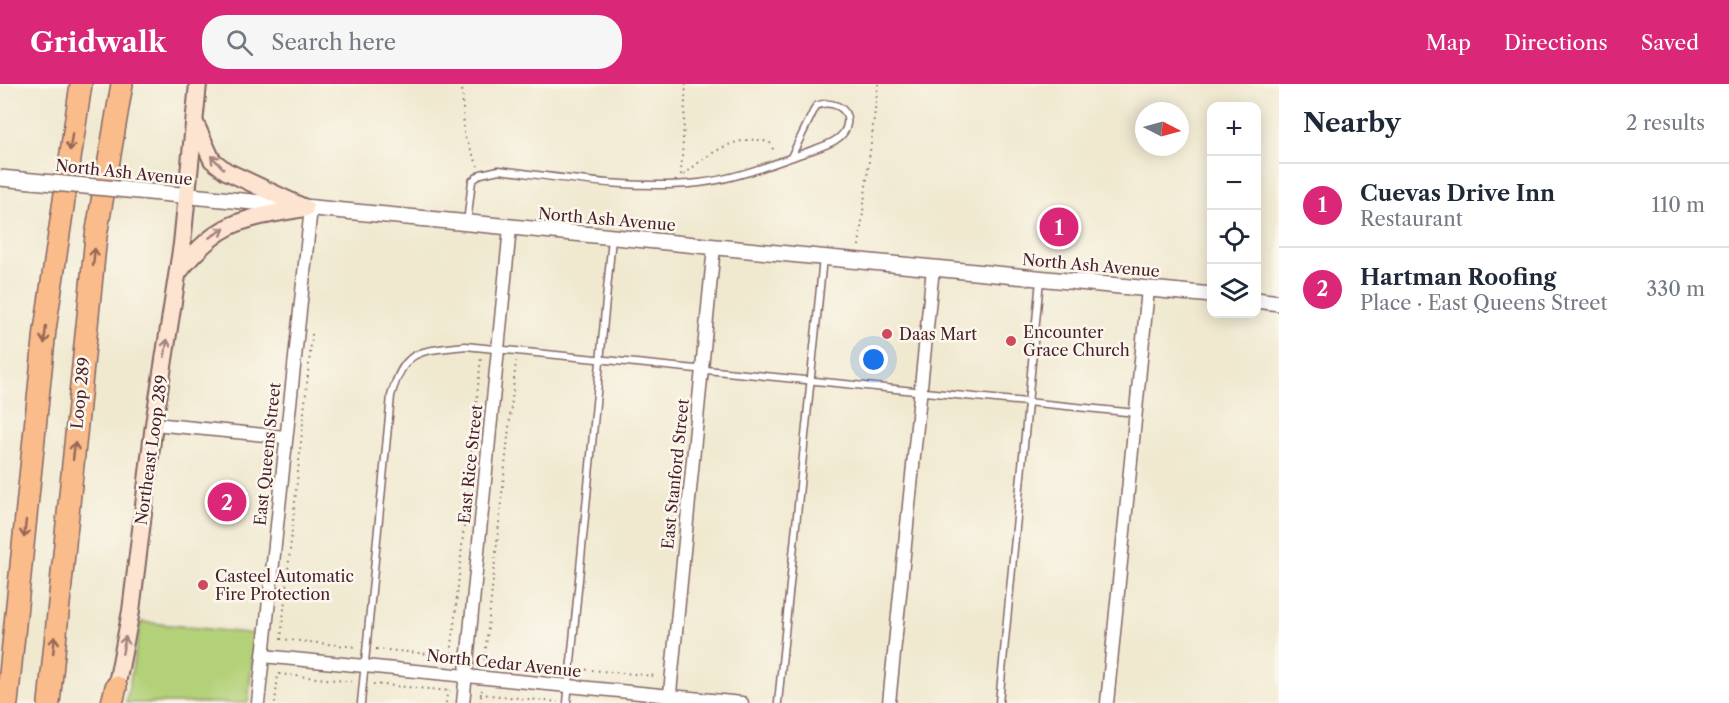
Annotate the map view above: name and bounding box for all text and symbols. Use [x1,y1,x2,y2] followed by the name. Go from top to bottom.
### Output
[202,15,622,69] search box
[30,25,166,59] text: Gridwalk
[223,26,256,59] icon: search
[271,29,396,56] text: Search here
[1426,30,1471,55] text: Map
[1504,30,1608,55] text: Directions
[1641,30,1699,55] text: Saved
[1135,102,1189,156] north arrow
[1207,102,1261,318] map controls
[1207,102,1261,156] button: +
[1303,107,1401,139] text: Nearby
[1626,111,1705,135] text: 2 results
[65,131,76,151] one-way arrow
[54,155,194,189] street label: North Ash Avenue
[209,155,224,170] one-way arrow
[1207,156,1261,210] button: −
[1360,180,1555,207] text: Cuevas Drive Inn
[1318,193,1327,217] text: 1
[1652,193,1705,217] text: 110 m
[537,203,677,235] street label: North Ash Avenue
[1040,204,1078,250] pin: 1
[1360,207,1463,231] text: Restaurant
[1207,210,1261,264] button: locate
[208,226,225,238] one-way arrow
[89,247,100,267] one-way arrow
[1021,249,1161,281] street label: North Ash Avenue
[1207,264,1261,318] button: layers
[1360,264,1556,291] text: Hartman Roofing
[1317,277,1328,301] text: 2
[1646,277,1705,301] text: 330 m
[1360,291,1608,315] text: Place · East Queens Street
[1023,322,1130,360] place label: Encounter Grace Church
[39,324,50,344] one-way arrow
[899,324,977,344] place label: Daas Mart
[880,327,894,341] marker: Daas Mart
[1004,334,1018,348] marker: Encounter Grace Church
[160,339,171,359] one-way arrow
[859,345,888,374] your location
[66,356,94,430] street label: Loop 289
[131,374,171,526] street label: Northeast Loop 289
[250,381,285,527] street label: East Queens Street
[657,397,693,550] street label: East Stanford Street
[454,403,486,525] street label: East Rice Street
[69,441,80,461] one-way arrow
[208,480,246,524] pin: 2
[19,518,30,538] one-way arrow
[215,566,354,604] place label: Casteel Automatic Fire Protection
[196,578,210,592] marker: Casteel Automatic Fire Protection
[49,635,60,655] one-way arrow
[119,636,130,656] one-way arrow
[426,645,582,681] street label: North Cedar Avenue

